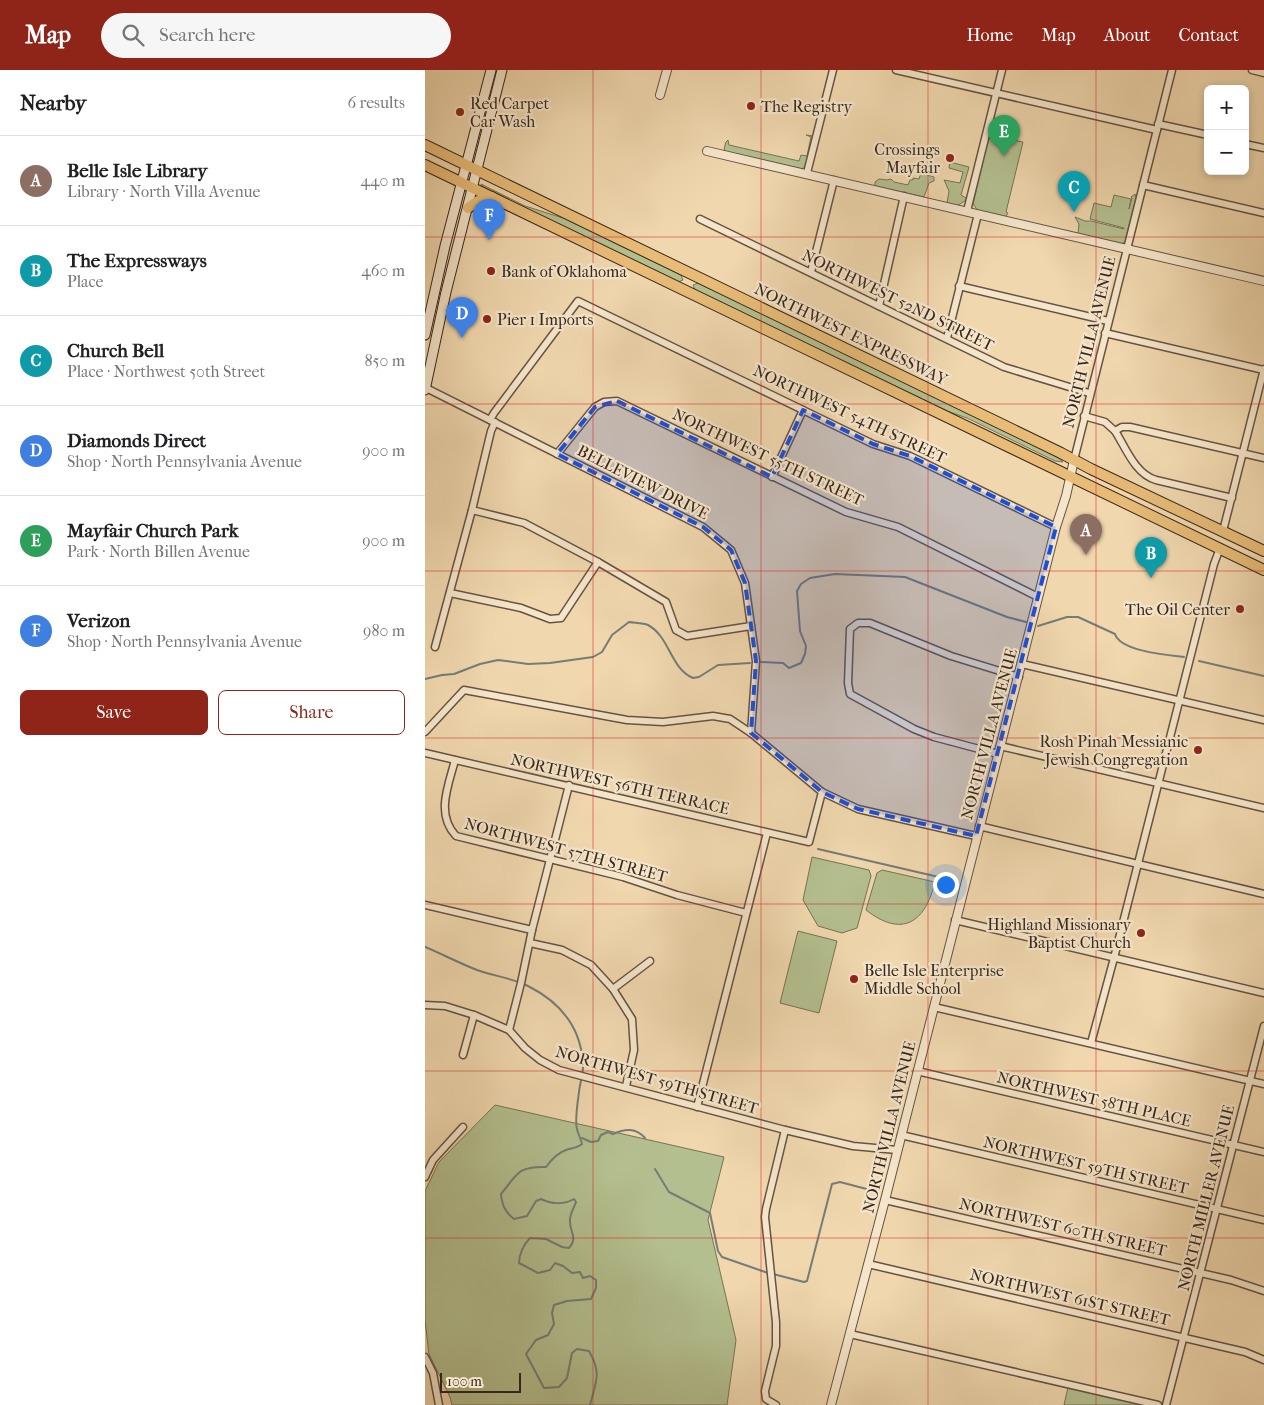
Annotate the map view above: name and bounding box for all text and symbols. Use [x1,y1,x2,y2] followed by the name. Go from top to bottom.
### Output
[101,13,451,58] search box
[25,21,71,49] text: Map
[119,21,147,49] icon: search
[159,24,255,46] text: Search here
[966,25,1013,46] text: Home
[1041,25,1076,46] text: Map
[1104,25,1150,46] text: About
[1178,25,1239,46] text: Contact
[1204,85,1249,175] map controls
[1204,85,1249,130] button: +
[20,91,86,115] text: Nearby
[347,93,405,112] text: 6 results
[470,94,549,131] place label: Red Carpet Car Wash
[761,97,852,116] place label: The Registry
[745,100,757,112] marker: The Registry
[454,106,466,118] marker: Red Carpet Car Wash
[988,115,1020,156] pin: E
[1204,130,1249,175] button: −
[874,140,940,177] place label: Crossings Mayfair
[944,152,956,164] marker: Crossings Mayfair
[67,160,207,182] text: Belle Isle Library
[31,171,41,190] text: A
[360,171,405,190] text: 440 m
[1058,171,1090,212] pin: C
[67,182,260,201] text: Library · North Villa Avenue
[473,199,505,240] pin: F
[799,245,997,355] street label: NORTHWEST 52ND STREET
[67,250,207,272] text: The Expressways
[1058,254,1120,430] street label: NORTH VILLA AVENUE
[31,261,41,280] text: B
[361,261,405,280] text: 460 m
[501,262,627,281] place label: Bank of Oklahoma
[485,265,497,277] marker: Bank of Oklahoma
[67,272,103,291] text: Place
[751,279,952,390] street label: NORTHWEST EXPRESSWAY
[446,297,478,338] pin: D
[497,310,593,329] place label: Pier 1 Imports
[481,313,493,325] marker: Pier 1 Imports
[67,340,164,362] text: Church Bell
[31,351,41,370] text: C
[365,351,405,370] text: 850 m
[750,361,950,467] street label: NORTHWEST 54TH STREET
[67,362,265,381] text: Place · Northwest 50th Street
[669,404,867,510] street label: NORTHWEST 55TH STREET
[67,430,206,452] text: Diamonds Direct
[30,441,42,460] text: D
[362,441,405,460] text: 900 m
[574,441,712,523] street label: BELLEVIEW DRIVE
[67,452,302,471] text: Shop · North Pennsylvania Avenue
[1070,514,1102,555] pin: A
[67,520,239,542] text: Mayfair Church Park
[31,531,41,550] text: E
[362,531,405,550] text: 900 m
[1135,537,1167,578] pin: B
[67,542,250,561] text: Park · North Billen Avenue
[1125,600,1230,619] place label: The Oil Center
[1234,603,1246,615] marker: The Oil Center
[67,610,130,632] text: Verizon
[32,621,40,640] text: F
[363,621,405,640] text: 980 m
[67,632,302,651] text: Shop · North Pennsylvania Avenue
[957,646,1021,822] street label: NORTH VILLA AVENUE
[20,690,208,735] button: Save
[218,690,405,735] button: Share
[1039,732,1189,769] place label: Rosh Pinah Messianic Jewish Congregation
[1192,744,1204,756] marker: Rosh Pinah Messianic Jewish Congregation
[509,750,731,818] street label: NORTHWEST 56TH TERRACE
[462,814,670,886] street label: NORTHWEST 57TH STREET
[933,872,959,898] your location
[987,915,1131,952] place label: Highland Missionary Baptist Church
[1135,927,1147,939] marker: Highland Missionary Baptist Church
[864,961,1004,998] place label: Belle Isle Enterprise Middle School
[848,973,860,985] marker: Belle Isle Enterprise Middle School
[858,1039,920,1215] street label: NORTH VILLA AVENUE
[553,1042,761,1118] street label: NORTHWEST 59TH STREET
[995,1067,1193,1131] street label: NORTHWEST 58TH PLACE
[1174,1103,1238,1293] street label: NORTH MILLER AVENUE
[982,1132,1191,1198] street label: NORTHWEST 59TH STREET
[957,1194,1169,1260] street label: NORTHWEST 60TH STREET
[968,1265,1172,1329] street label: NORTHWEST 61ST STREET
[440,1370,521,1393] scale bar
[447,1373,482,1390] text: 100 m

